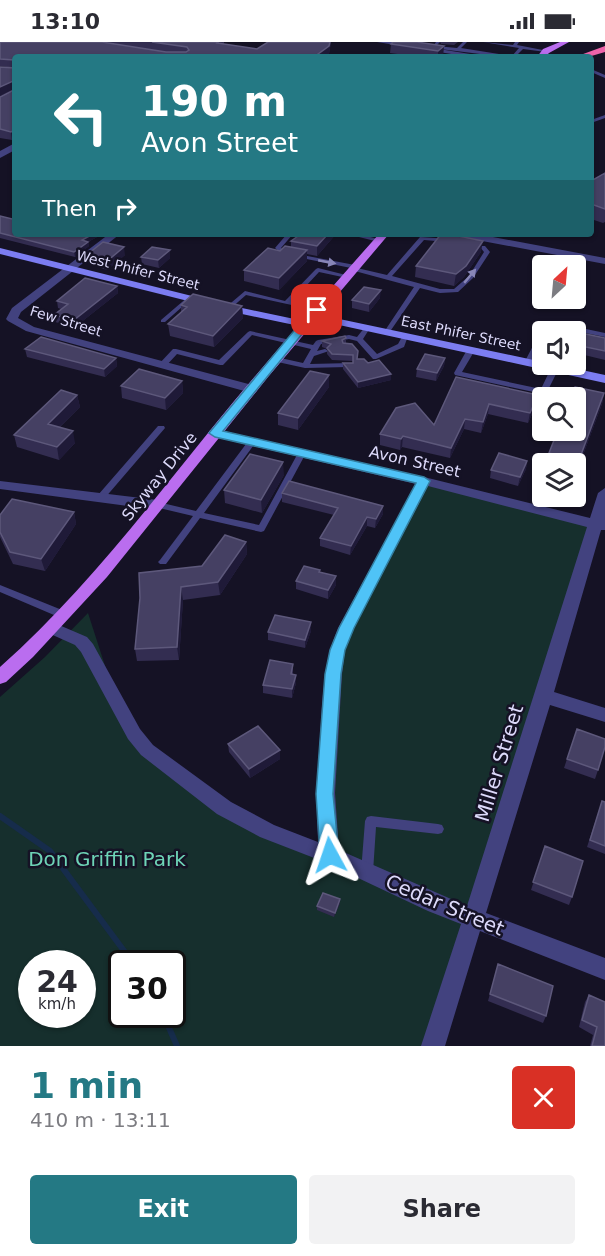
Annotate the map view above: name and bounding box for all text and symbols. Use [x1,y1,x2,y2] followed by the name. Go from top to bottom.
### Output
[30,9,100,34] text: 13:10
[141,77,287,126] text: 190 m
[42,78,120,156] icon: left
[141,127,298,158] text: Avon Street
[109,192,142,225] icon: right
[42,196,97,221] text: Then
[75,247,202,293] street label: West Phifer Street
[532,255,586,309] north arrow
[532,255,586,507] map controls
[317,258,336,267] one-way arrow
[463,269,476,284] one-way arrow
[291,284,342,335] pin
[300,293,333,326] icon: arrive
[28,302,104,340] street label: Few Street
[400,312,523,354] street label: East Phifer Street
[532,321,586,375] button: sound
[532,387,586,441] button: search
[118,428,201,524] street label: Skyway Drive
[367,442,462,481] street label: Avon Street
[532,453,586,507] button: layers
[470,701,528,825] street label: Miller Street
[298,823,362,887] position arrow
[28,847,186,871] park label: Don Griffin Park
[382,869,508,941] street label: Cedar Street
[108,950,186,1028] speed limit sign: 30
[36,964,78,999] text: 24
[38,995,76,1013] text: km/h
[30,1065,143,1106] text: 1 min
[512,1066,575,1129] button: close
[30,1108,171,1132] text: 410 m · 13:11
[30,1175,297,1244] button: Exit
[309,1175,575,1244] button: Share

